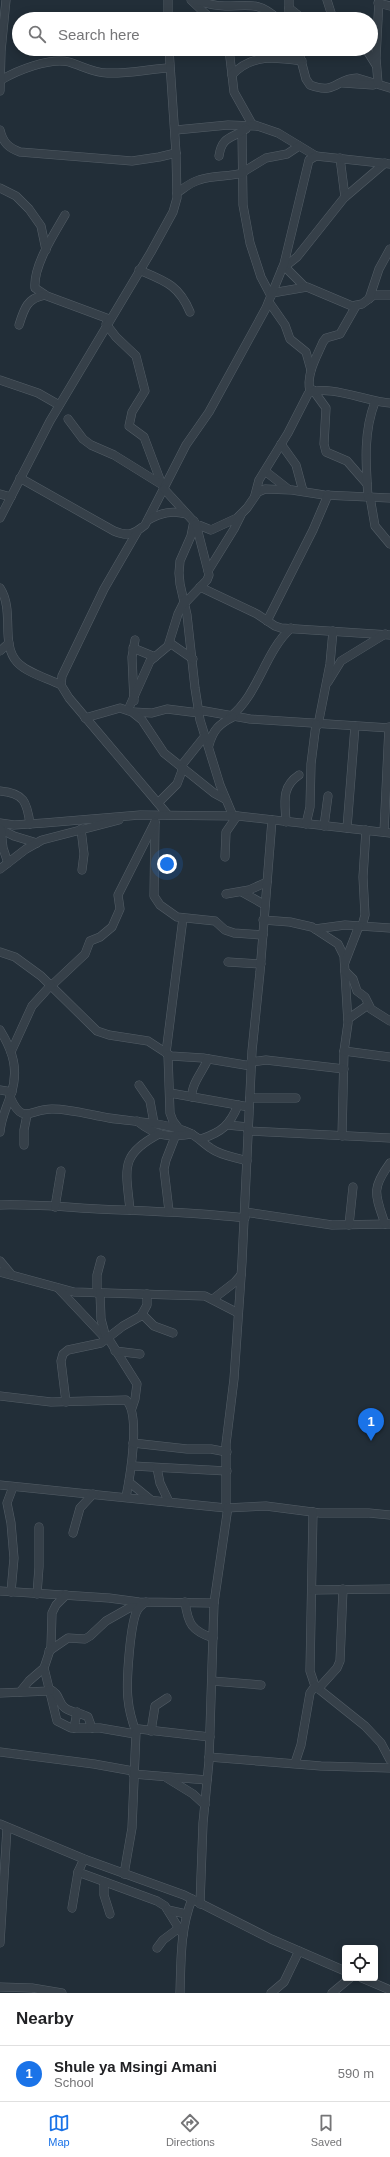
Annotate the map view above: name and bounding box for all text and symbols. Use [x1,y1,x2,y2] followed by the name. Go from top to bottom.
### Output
[12,12,378,56] search box
[26,23,48,45] icon: search
[58,26,140,43] text: Search here
[157,854,177,874] your location
[358,1408,384,1441] pin: 1
[342,1945,378,1981] map controls
[342,1945,378,1981] button: locate
[16,2009,74,2028] text: Nearby
[54,2058,217,2075] text: Shule ya Msingi Amani
[25,2066,33,2081] text: 1
[338,2066,374,2081] text: 590 m
[54,2075,94,2090] text: School
[48,2112,70,2148] tab: Map
[166,2112,215,2148] tab: Directions
[311,2112,342,2148] tab: Saved

